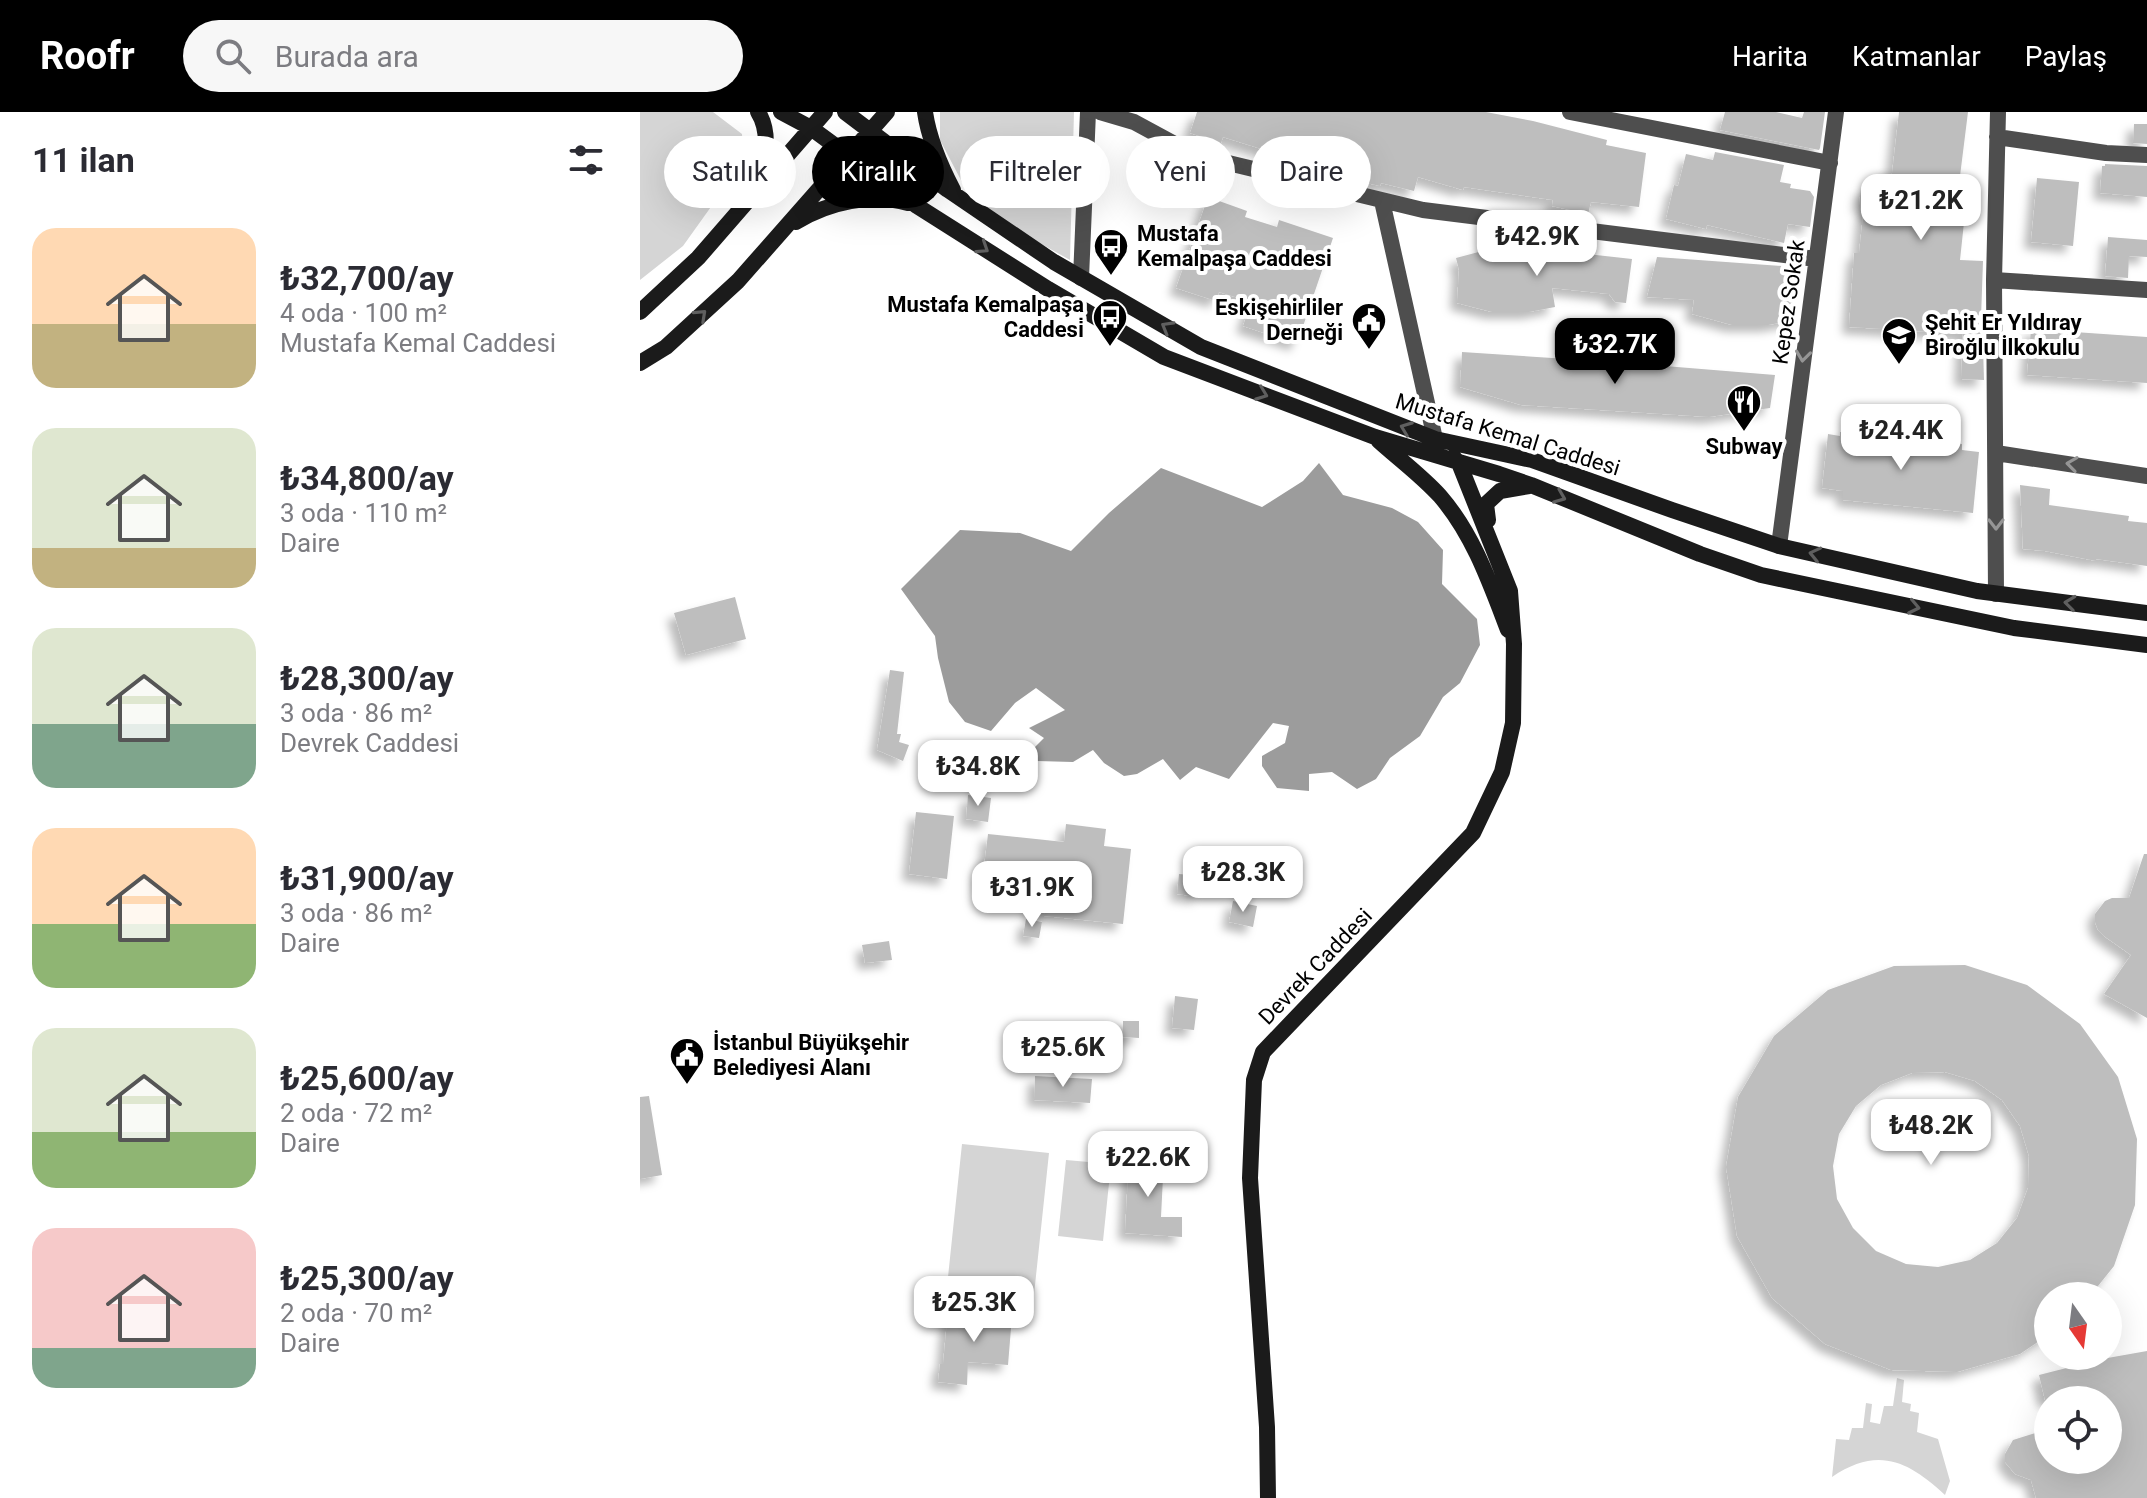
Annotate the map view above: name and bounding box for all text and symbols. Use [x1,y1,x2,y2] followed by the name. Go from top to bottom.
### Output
[183,20,743,92] search box
[40,34,135,78] text: Roofr
[211,34,255,78] icon: search
[275,39,419,74] text: Burada ara
[1732,40,1808,73] text: Harita
[1852,40,1981,73] text: Katmanlar
[2025,40,2107,73] text: Paylaş
[664,136,796,208] chip: Satılık
[812,136,944,208] chip: Kiralık
[960,136,1110,208] chip: Filtreler
[1126,136,1235,208] chip: Yeni
[1251,136,1371,208] chip: Daire
[564,138,608,182] icon: filters
[32,140,135,180] text: 11 ilan
[1856,174,1986,242] pin: ₺21.2K
[1879,185,1963,215] text: ₺21.2K
[1472,210,1602,278] pin: ₺42.9K
[1137,221,1332,271] place label: Mustafa Kemalpaşa Caddesi
[1495,221,1579,251] text: ₺42.9K
[1092,227,1130,277] bus stop icon: Mustafa Kemalpaşa Caddesi
[1767,237,1810,366] street label: Kepez Sokak
[974,238,989,253] one-way arrow
[280,258,454,298] text: ₺32,700/ay
[96,260,192,356] icon: home
[887,292,1084,342] place label: Mustafa Kemalpaşa Caddesi̇
[1215,295,1343,345] place label: Eskişehirliler Derneği
[280,298,447,328] text: 4 oda · 100 m²
[1091,298,1129,348] bus stop icon: Mustafa Kemalpaşa Caddesi̇
[1350,301,1388,351] public building icon: Eskişehirliler Derneği
[692,310,706,325] one-way arrow
[1925,310,2083,360] place label: Şehit Er Yıldıray Biroğlu İlkokulu
[1880,316,1918,366] school or university icon: Şehit Er Yıldıray Biroğlu İlkokulu
[1550,318,1680,386] pin: ₺32.7K
[1161,321,1176,337] one-way arrow
[280,328,556,358] text: Mustafa Kemal Caddesi
[1573,329,1657,359] text: ₺32.7K
[1795,349,1812,363] one-way arrow
[1725,383,1763,433] restaurant icon: Subway
[1254,385,1268,401] one-way arrow
[1392,388,1623,481] street label: Mustafa Kemal Caddesi
[1836,404,1966,472] pin: ₺24.4K
[1859,415,1943,445] text: ₺24.4K
[1400,421,1414,438] one-way arrow
[1705,434,1783,459] place label: Subway
[2065,456,2078,473] one-way arrow
[280,458,454,498] text: ₺34,800/ay
[96,460,192,556] icon: home
[1552,488,1566,504] one-way arrow
[280,498,447,528] text: 3 oda · 110 m²
[1987,518,2005,531] one-way arrow
[280,528,340,558] text: Daire
[1808,546,1822,563] one-way arrow
[2063,595,2077,612] one-way arrow
[1907,598,1921,615] one-way arrow
[280,658,454,698] text: ₺28,300/ay
[96,660,192,756] icon: home
[280,698,432,728] text: 3 oda · 86 m²
[280,728,459,758] text: Devrek Caddesi
[913,740,1043,808] pin: ₺34.8K
[936,751,1020,781] text: ₺34.8K
[1178,846,1308,914] pin: ₺28.3K
[1201,857,1285,887] text: ₺28.3K
[280,858,454,898] text: ₺31,900/ay
[96,860,192,956] icon: home
[967,861,1097,929] pin: ₺31.9K
[990,872,1074,902] text: ₺31.9K
[280,898,432,928] text: 3 oda · 86 m²
[1254,903,1377,1030] street label: Devrek Caddesi
[280,928,340,958] text: Daire
[998,1021,1128,1089] pin: ₺25.6K
[713,1030,909,1080] place label: İstanbul Büyükşehir Belediyesi Alanı
[1021,1032,1105,1062] text: ₺25.6K
[668,1036,706,1086] public building icon: İstanbul Büyükşehir Belediyesi Alanı
[280,1058,454,1098] text: ₺25,600/ay
[96,1060,192,1156] icon: home
[280,1098,432,1128] text: 2 oda · 72 m²
[1866,1099,1996,1167] pin: ₺48.2K
[1889,1110,1973,1140] text: ₺48.2K
[280,1128,340,1158] text: Daire
[1083,1131,1213,1199] pin: ₺22.6K
[1106,1142,1190,1172] text: ₺22.6K
[280,1258,454,1298] text: ₺25,300/ay
[96,1260,192,1356] icon: home
[909,1276,1039,1344] pin: ₺25.3K
[2034,1282,2122,1370] north arrow
[2034,1282,2122,1474] map controls
[932,1287,1016,1317] text: ₺25.3K
[280,1298,432,1328] text: 2 oda · 70 m²
[280,1328,340,1358] text: Daire
[2034,1386,2122,1474] button: locate

